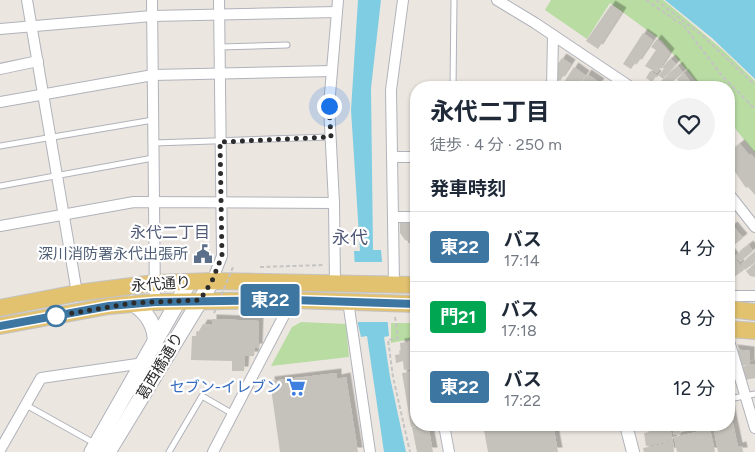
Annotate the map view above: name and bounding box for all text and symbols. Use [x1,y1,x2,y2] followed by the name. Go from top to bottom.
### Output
[317,94,342,119] your location
[430,97,550,126] text: 永代二丁目
[663,98,715,150] button: heart
[430,135,562,154] text: 徒歩 · 4 分 · 250 m
[430,177,506,200] text: 発車時刻
[130,223,210,242] district label: 永代二丁目
[332,227,368,249] district label: 永代
[504,228,542,251] text: バス
[440,236,479,258] text: 東22
[680,237,715,260] text: 4 分
[192,243,214,265] public building icon: 深川消防署永代出張所
[38,245,188,263] place label: 深川消防署永代出張所
[504,251,540,270] text: 17:14
[130,273,192,295] street label: 永代通り
[241,284,299,316] line badge: 東22
[251,289,289,311] text: 東22
[501,298,539,321] text: バス
[45,305,67,327] unlabelled marker
[440,306,476,328] text: 門21
[680,307,715,330] text: 8 分
[501,321,537,340] text: 17:18
[133,329,187,403] street label: 葛西橋通り
[504,368,542,391] text: バス
[285,376,307,398] supermarket icon: セブン-イレブン
[440,376,479,398] text: 東22
[673,377,715,400] text: 12 分
[170,378,281,396] place label: セブン-イレブン
[504,391,541,410] text: 17:22

